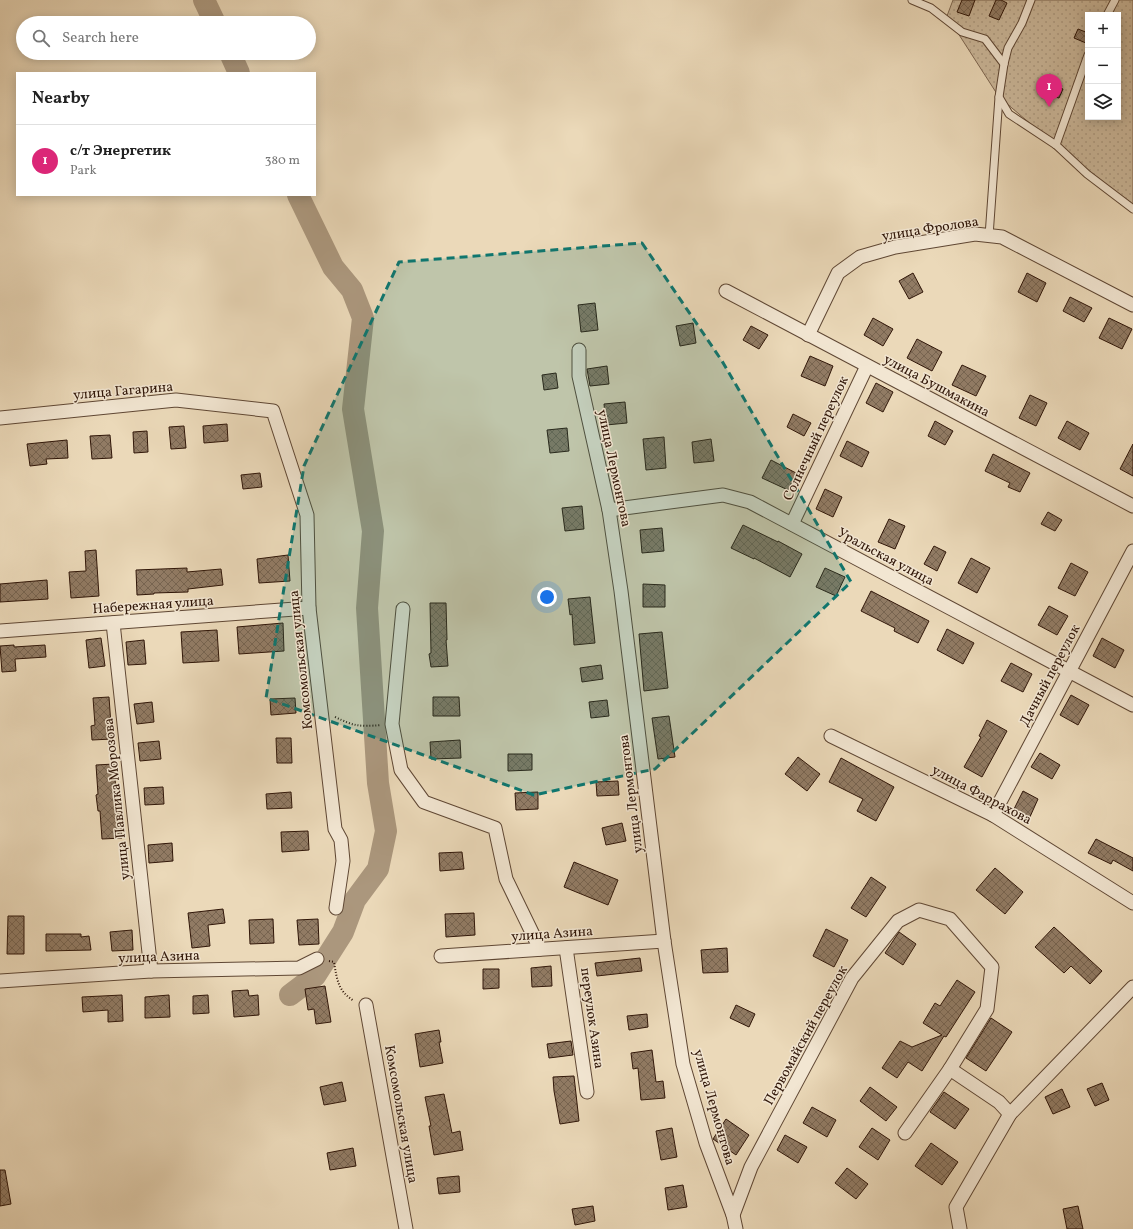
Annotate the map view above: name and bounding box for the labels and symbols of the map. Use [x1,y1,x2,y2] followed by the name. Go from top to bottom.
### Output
[1036,74,1062,107] pin: 1
[881,212,980,247] street label: улица Фролова
[880,350,993,422] street label: улица Бушмакина
[779,373,854,504] street label: Солнечный переулок
[72,378,174,405] street label: улица Гагарина
[592,408,635,529] street label: улица Лермонтова
[834,524,937,591] street label: Уральская улица
[537,587,557,607] your location
[285,589,318,730] street label: Комсомольская улица
[92,592,214,619] street label: Набережная улица
[1015,621,1085,730] street label: Дачный переулок
[100,717,135,881] street label: улица Павлика Морозова
[615,733,648,854] street label: улица Лермонтова
[928,761,1035,830] street label: улица Фаррахова
[511,922,594,947] street label: улица Азина
[118,947,200,968] street label: улица Азина
[760,962,853,1109] street label: Первомайский переулок
[575,966,608,1070] street label: переулок Азина
[379,1044,422,1185] street label: Комсомольская улица
[688,1047,739,1168] street label: улица Лермонтова

